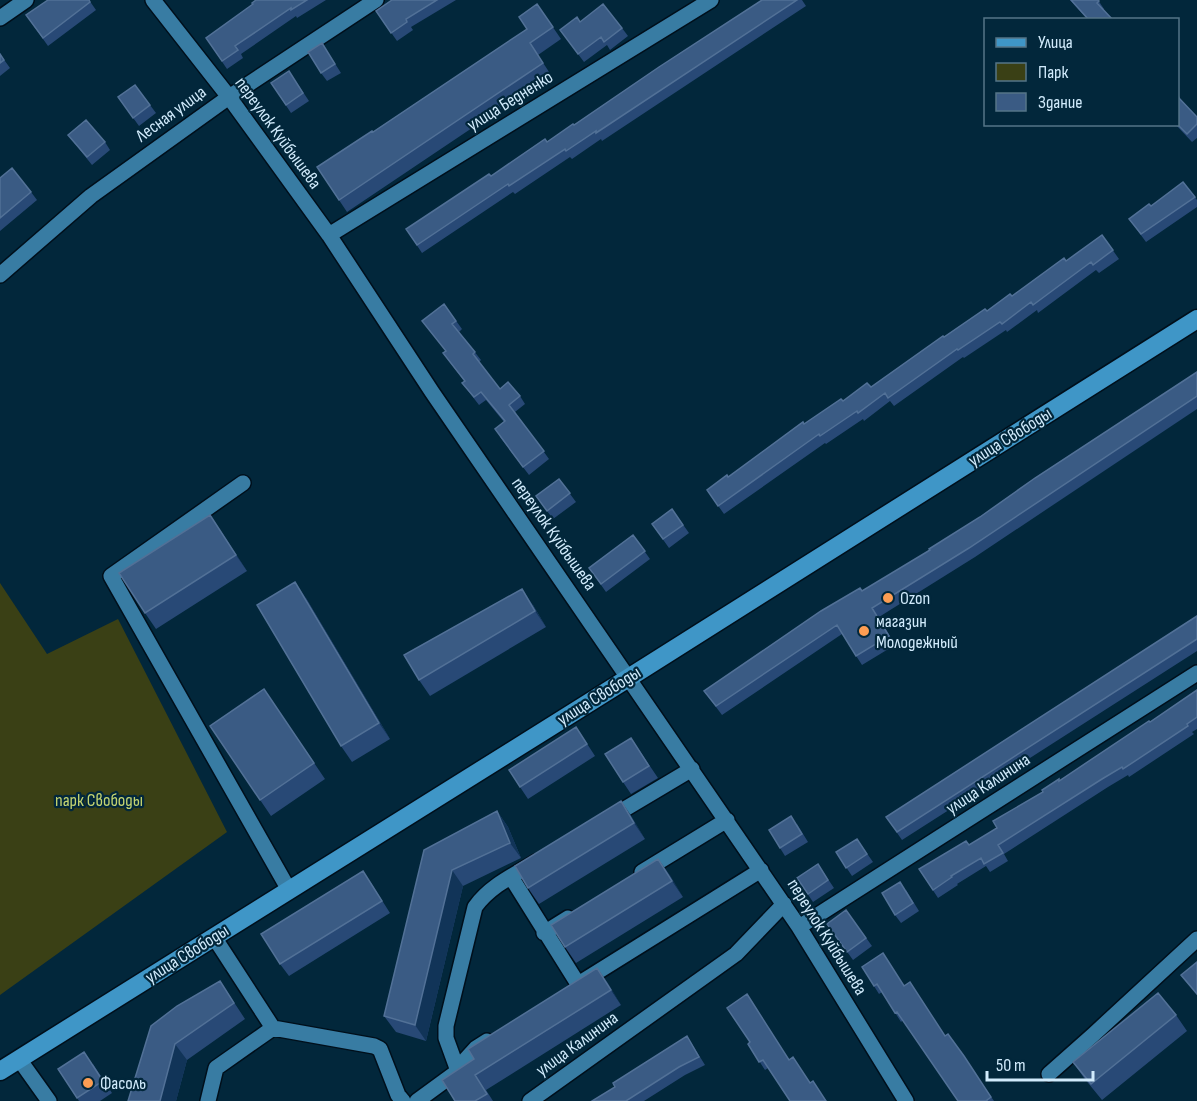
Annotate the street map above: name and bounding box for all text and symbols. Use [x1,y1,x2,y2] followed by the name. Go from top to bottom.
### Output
[984,18,1179,126] legend
[1038,32,1073,53] text: Улица
[1038,62,1069,83] text: Парк
[463,66,557,136] street label: улица Бедненко
[230,73,326,193] street label: переулок Куйбышева
[131,81,210,147] street label: Лесная улица
[1038,92,1083,113] text: Здание
[964,403,1056,471] street label: улица Свободы
[507,473,601,595] street label: переулок Куйбышева
[900,588,930,609] place label: Ozon
[881,591,895,605] marker: Ozon
[876,611,958,653] place label: магазин Молодежный
[857,624,871,638] marker: магазин Молодежный
[553,662,645,730] street label: улица Свободы
[942,749,1034,819] street label: улица Калинина
[55,790,143,811] park label: парк Свободы
[783,875,871,999] street label: переулок Куйбышева
[141,920,233,988] street label: улица Свободы
[532,1007,622,1081] street label: улица Калинина
[987,1044,1094,1082] scale bar
[996,1055,1026,1076] text: 50 m
[100,1073,146,1094] place label: Фасоль
[81,1076,95,1090] marker: Фасоль

